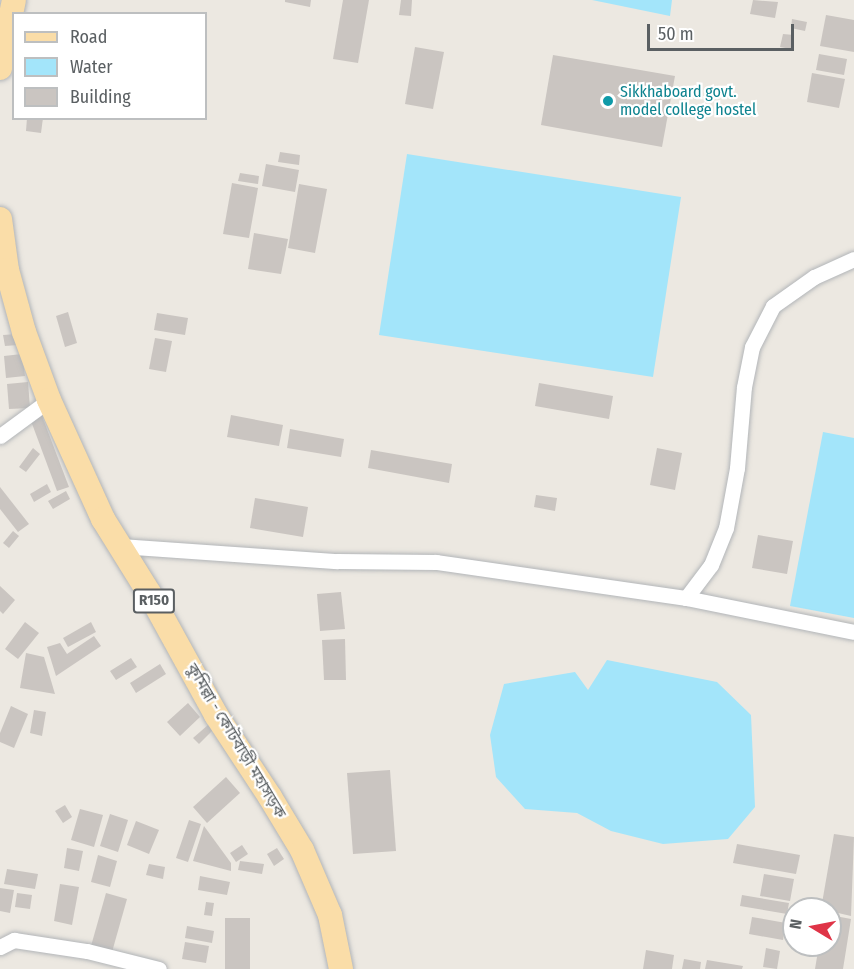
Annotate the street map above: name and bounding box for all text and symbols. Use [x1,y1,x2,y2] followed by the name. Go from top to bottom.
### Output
[12,12,207,120] legend
[650,12,797,50] scale bar
[658,23,694,45] text: 50 m
[70,26,107,48] text: Road
[70,56,113,78] text: Water
[620,82,756,120] place label: Sikkhaboard govt. model college hostel
[70,86,131,108] text: Building
[601,94,615,108] marker: Sikkhaboard govt. model college hostel
[132,589,176,613] road number: R150
[182,660,290,822] street label: কুমিল্লা - কোটবাড়ী মহাসড়ক
[782,897,842,957] north arrow
[786,918,806,931] text: N

